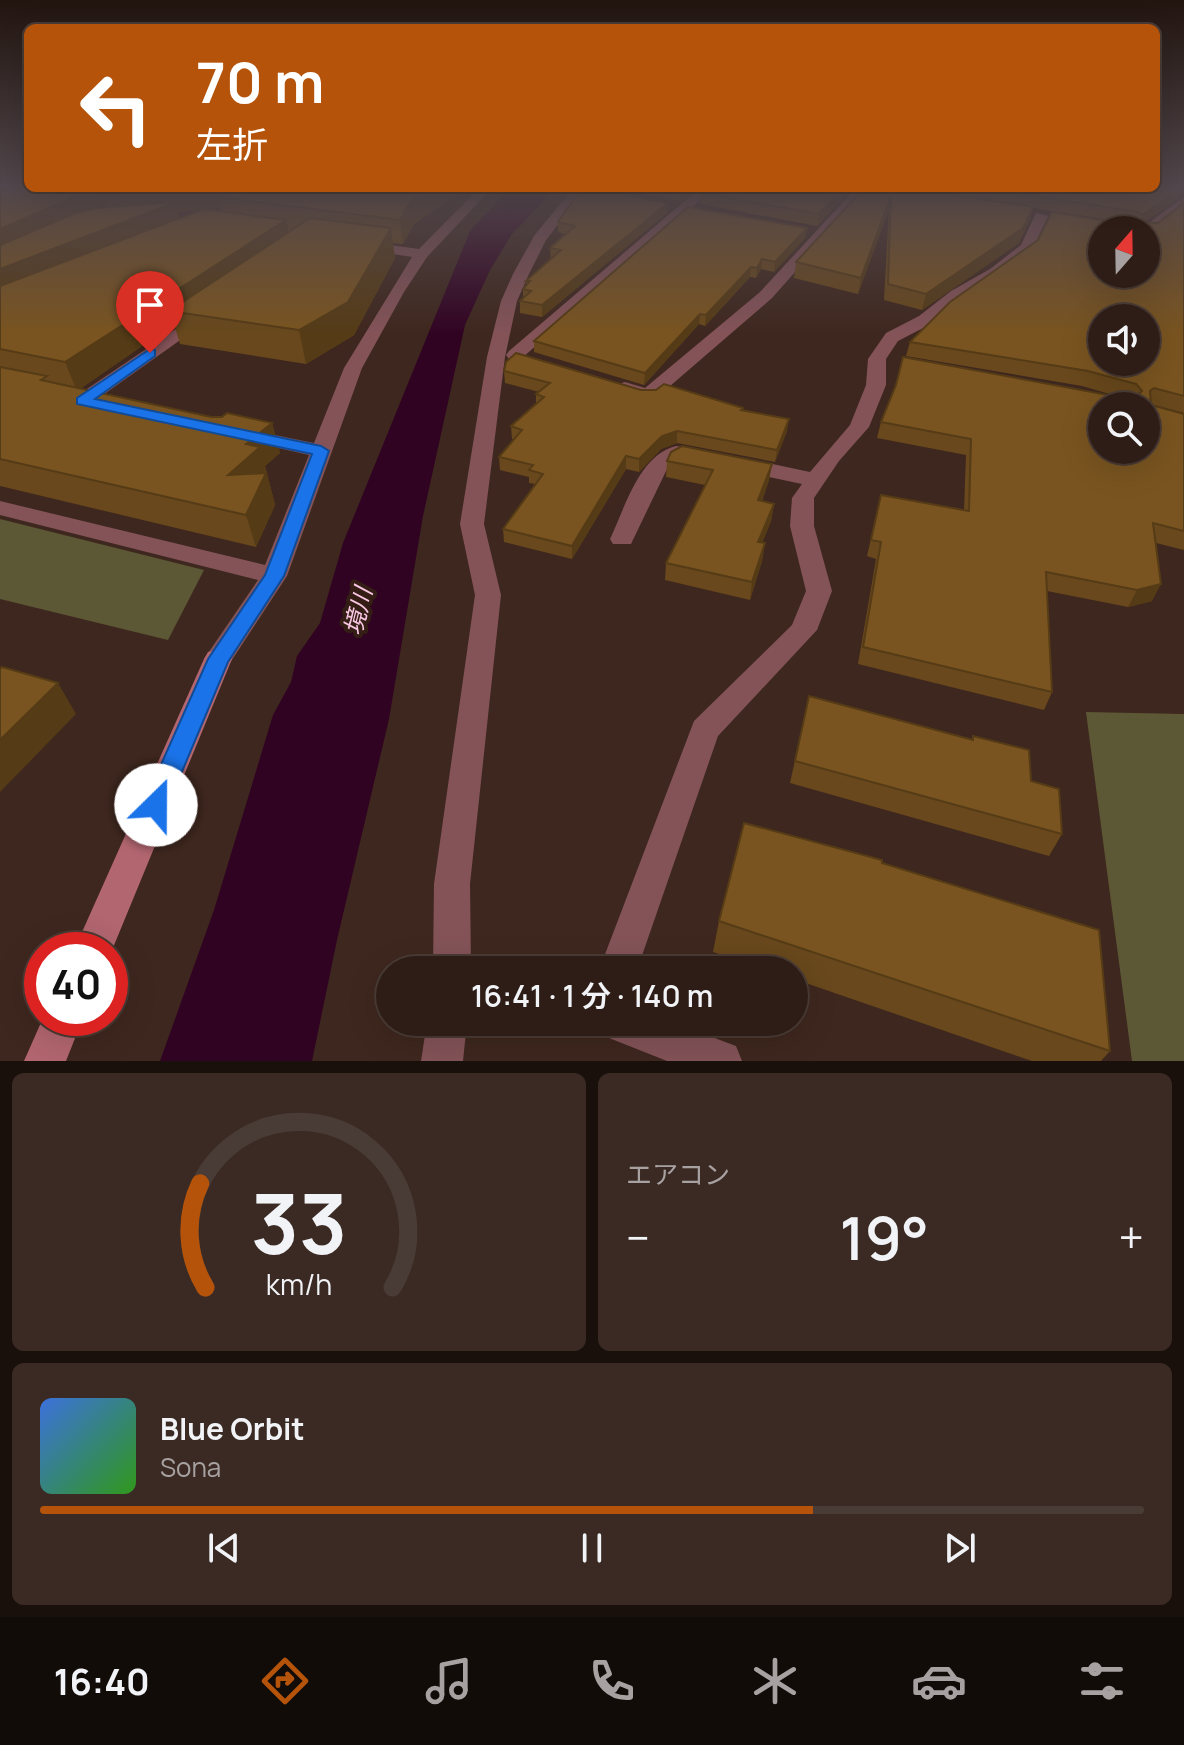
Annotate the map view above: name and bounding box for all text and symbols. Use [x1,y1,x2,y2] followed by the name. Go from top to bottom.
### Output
[196,43,324,120] text: 70 m
[64,56,168,160] icon: left
[196,120,268,169] text: 左折
[1088,216,1160,288] north arrow
[1088,216,1160,464] map controls
[116,271,184,353] pin
[128,283,172,327] icon: arrive
[1088,304,1160,376] button: sound
[1088,392,1160,464] button: search
[335,581,380,638] water label: 境川
[114,763,198,847] position arrow
[24,932,128,1036] speed limit sign: 40
[471,975,713,1016] text: 16:41 · 1 分 · 140 m
[626,1156,730,1192] text: エアコン
[251,1165,347,1279] text: 33
[839,1196,929,1278] text: 19°
[626,1207,650,1267] text: −
[1119,1207,1144,1267] text: +
[266,1265,332,1304] text: km/h
[160,1408,305,1449] text: Blue Orbit
[160,1449,221,1485] text: Sona
[202,1526,246,1570] icon: previous
[570,1526,614,1570] icon: pause
[938,1526,982,1570] icon: next
[257,1653,313,1709] icon: directions
[421,1653,477,1709] icon: music
[584,1653,640,1709] icon: phone
[747,1653,803,1709] icon: climate
[911,1653,967,1709] icon: car
[1074,1653,1130,1709] icon: filters
[54,1657,150,1706] text: 16:40

